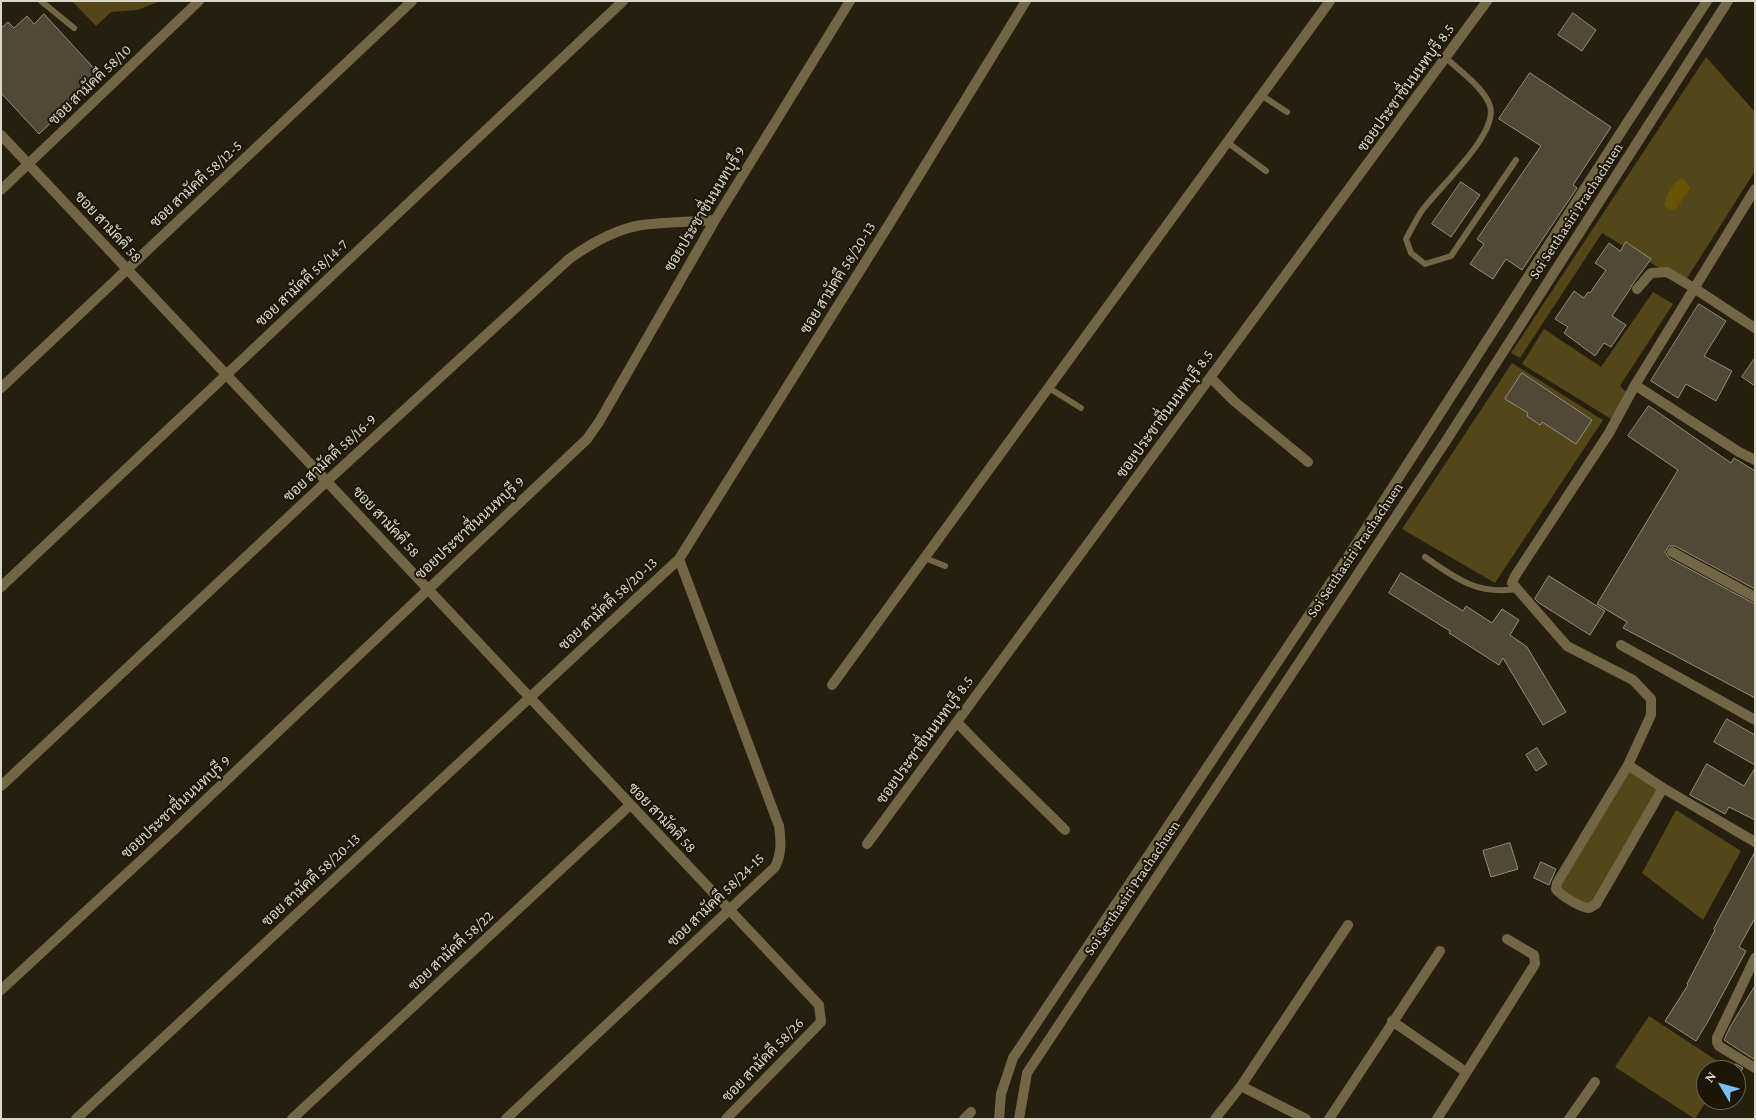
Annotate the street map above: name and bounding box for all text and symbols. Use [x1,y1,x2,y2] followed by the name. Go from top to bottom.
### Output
[1353,20,1459,156] street label: ซอยประชาชื่นนนทบุรี 8.5
[45,41,135,129] street label: ซอย สามัคคี 58/10
[146,137,246,231] street label: ซอย สามัคคี 58/12-5
[1525,139,1627,283] street label: Soi Setthasiri Prachachuen
[660,143,750,275] street label: ซอยประชาชื่นนนทบุรี 9
[70,188,146,266] street label: ซอย สามัคคี 58
[796,219,880,337] street label: ซอย สามัคคี 58/20-13
[252,236,352,330] street label: ซอย สามัคคี 58/14-7
[1112,346,1218,482] street label: ซอยประชาชื่นนนทบุรี 8.5
[280,410,380,506] street label: ซอย สามัคคี 58/16-9
[412,473,528,583] street label: ซอยประชาชื่นนนทบุรี 9
[1303,479,1407,621] street label: Soi Setthasiri Prachachuen
[348,483,424,561] street label: ซอย สามัคคี 58
[555,554,661,654] street label: ซอย สามัคคี 58/20-13
[872,672,978,808] street label: ซอยประชาชื่นนนทบุรี 8.5
[118,752,234,862] street label: ซอยประชาชื่นนนทบุรี 9
[624,779,700,857] street label: ซอย สามัคคี 58
[1080,817,1184,959] street label: Soi Setthasiri Prachachuen
[258,830,364,930] street label: ซอย สามัคคี 58/20-13
[664,849,768,951] street label: ซอย สามัคคี 58/24-15
[405,907,497,995] street label: ซอย สามัคคี 58/22
[718,1014,808,1106] street label: ซอย สามัคคี 58/26
[1696,1060,1746,1110] north arrow
[1701,1068,1719,1085] text: N

